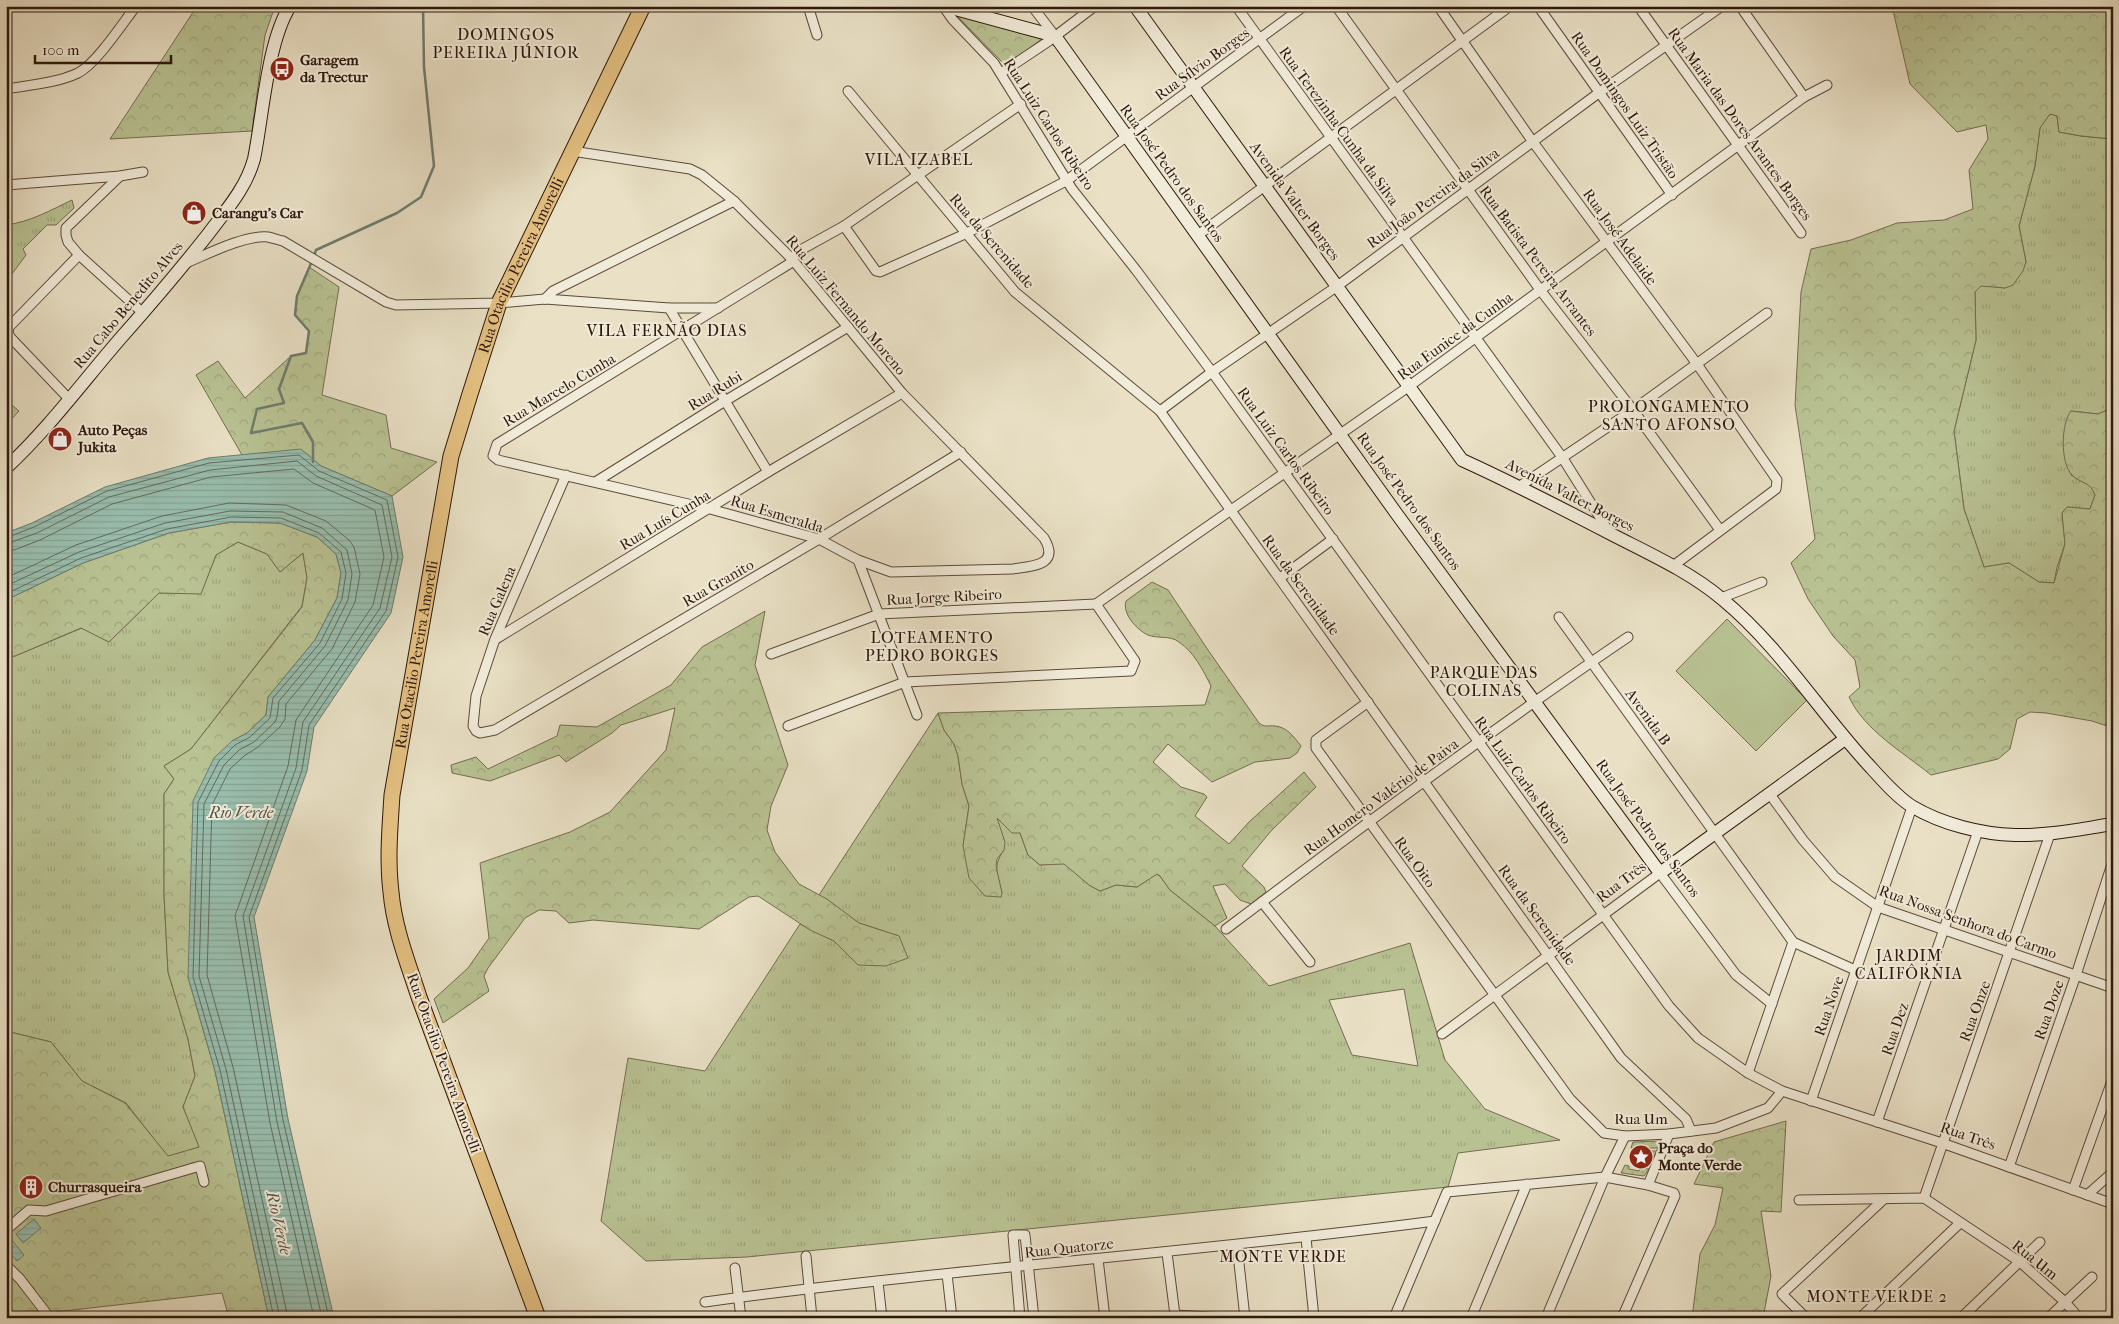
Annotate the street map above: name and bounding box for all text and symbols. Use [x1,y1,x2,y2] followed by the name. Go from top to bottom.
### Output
[1151,23,1253,104] street label: Rua Sílvio Borges
[1664,24,1816,224] street label: Rua Maria das Dores Arantes Borges
[432,25,580,62] district label: DOMINGOS PEREIRA JÚNIOR
[1567,28,1683,182] street label: Rua Domingos Luiz Tristão
[35,32,171,64] scale bar
[42,41,80,59] text: 100 m
[1275,43,1403,210] street label: Rua Terezinha Cunha da Silva
[300,51,369,86] place label: Garagem da Trectur
[1000,55,1099,194] street label: Rua Luiz Carlos Ribeiro
[269,56,295,82] bus stop icon: Garagem da Trectur
[1116,101,1228,246] street label: Rua José Pedro dos Santos
[1245,137,1344,264] street label: Avenida Valter Borges
[1363,143,1504,252] street label: Rua João Pereira da Silva
[864,150,973,169] district label: VILA IZABEL
[475,174,568,356] street label: Rua Otacilio Pereira Amorelli
[1475,182,1601,340] street label: Rua Batista Pereira Arrantes
[1579,185,1661,289] street label: Rua José Adelaide
[946,190,1039,293] street label: Rua da Serenidade
[181,200,207,226] shop icon: Carangu's Car
[212,204,304,222] place label: Carangu's Car
[782,231,910,379] street label: Rua Luiz Fernando Moreno
[69,237,187,372] street label: Rua Cabo Benedito Alves
[1394,287,1517,384] street label: Rua Eunice da Cunha
[585,321,748,340] district label: VILA FERNÃO DIAS
[500,349,619,431] street label: Rua Marcelo Cunha
[685,367,746,415] street label: Rua Rubi
[1234,384,1339,519] street label: Rua Luiz Carlos Ribeiro
[1588,397,1750,434] district label: PROLONGAMENTO SANTO AFONSO
[76,421,148,456] place label: Auto Peças Jukita
[47,426,73,452] shop icon: Auto Peças Jukita
[1353,429,1465,574] street label: Rua José Pedro dos Santos
[1502,454,1638,535] street label: Avenida Valter Borges
[616,485,715,554] street label: Rua Luís Cunha
[728,491,827,537] street label: Rua Esmeralda
[1258,531,1344,639] street label: Rua da Serenidade
[679,555,757,611] street label: Rua Granito
[391,558,442,750] street label: Rua Otacilio Pereira Amorelli
[474,562,520,639] street label: Rua Galena
[886,585,1003,609] street label: Rua Jorge Ribeiro
[865,628,999,665] district label: LOTEAMENTO PEDRO BORGES
[1430,663,1538,700] district label: PARQUE DAS COLINAS
[1621,685,1674,749] street label: Avenida B
[1471,713,1576,848] street label: Rua Luiz Carlos Ribeiro
[1300,734,1463,859] street label: Rua Homero Valério de Paiva
[1592,756,1704,901] street label: Rua José Pedro dos Santos
[208,803,274,822] water label: Rio Verde
[1391,833,1440,891] street label: Rua Oito
[1593,857,1650,907] street label: Rua Três
[1494,861,1580,969] street label: Rua da Serenidade
[1877,881,2060,963] street label: Rua Nossa Senhora do Carmo
[1855,946,1963,983] district label: JARDIM CALIFÔRNIA
[403,970,485,1156] street label: Rua Otacilio Pereira Amorelli
[1810,973,1848,1038] street label: Rua Nove
[1956,977,1995,1044] street label: Rua Onze
[2030,977,2068,1042] street label: Rua Doze
[1878,1000,1913,1058] street label: Rua Dez
[1614,1110,1668,1128] street label: Rua Um
[1938,1118,1999,1154] street label: Rua Três
[1657,1139,1742,1174] place label: Praça do Monte Verde
[1628,1144,1654,1170] place icon: Praça do Monte Verde
[18,1174,44,1200] building icon: Churrasqueira
[48,1178,142,1196] place label: Churrasqueira
[262,1189,296,1257] water label: Rio Verde
[1024,1234,1115,1262] street label: Rua Quatorze
[2009,1236,2062,1284] street label: Rua Um
[1219,1247,1347,1266] district label: MONTE VERDE
[1806,1287,1948,1306] district label: MONTE VERDE 2

